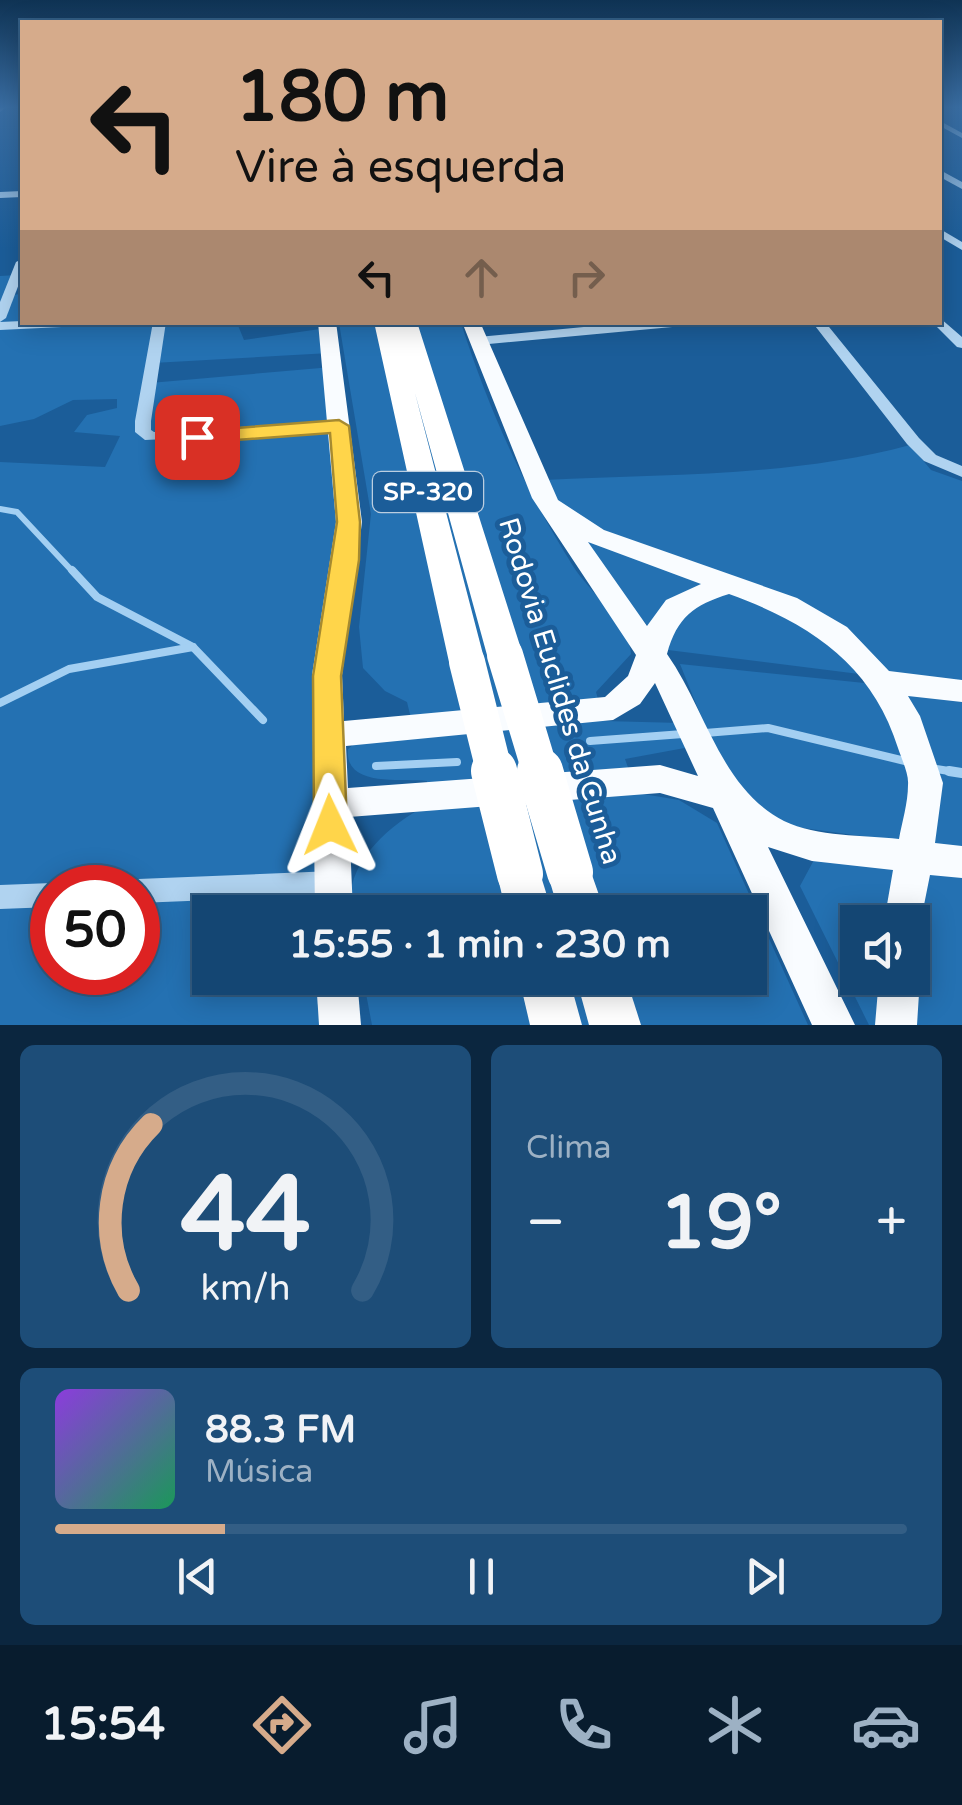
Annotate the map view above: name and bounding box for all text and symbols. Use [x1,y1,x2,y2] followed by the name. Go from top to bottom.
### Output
[235,56,449,140] text: 180 m
[70,60,200,190] icon: left
[235,141,566,195] text: Vire à esquerda
[349,250,404,305] icon: left
[454,250,509,305] icon: ahead
[559,250,614,305] icon: right
[155,395,240,480] pin
[170,410,225,465] icon: arrive
[373,472,483,512] road number: SP-320
[491,514,629,868] street label: Rodovia Euclides da Cunha
[278,773,382,877] position arrow
[30,865,160,995] speed limit sign: 50
[840,905,930,995] map controls
[840,905,930,995] button: sound
[288,922,671,968] text: 15:55 · 1 min · 230 m
[526,1129,612,1167] text: Clima
[180,1153,311,1278] text: 44
[659,1178,782,1268] text: 19°
[526,1190,565,1256] text: −
[876,1190,907,1256] text: +
[201,1267,290,1310] text: km/h
[205,1407,356,1453] text: 88.3 FM
[205,1453,313,1491] text: Música
[170,1549,225,1604] icon: previous
[454,1549,509,1604] icon: pause
[738,1549,793,1604] icon: next
[247,1690,317,1760] icon: directions
[398,1690,468,1760] icon: music
[549,1690,619,1760] icon: phone
[700,1690,770,1760] icon: climate
[851,1690,921,1760] icon: car
[41,1698,165,1752] text: 15:54

